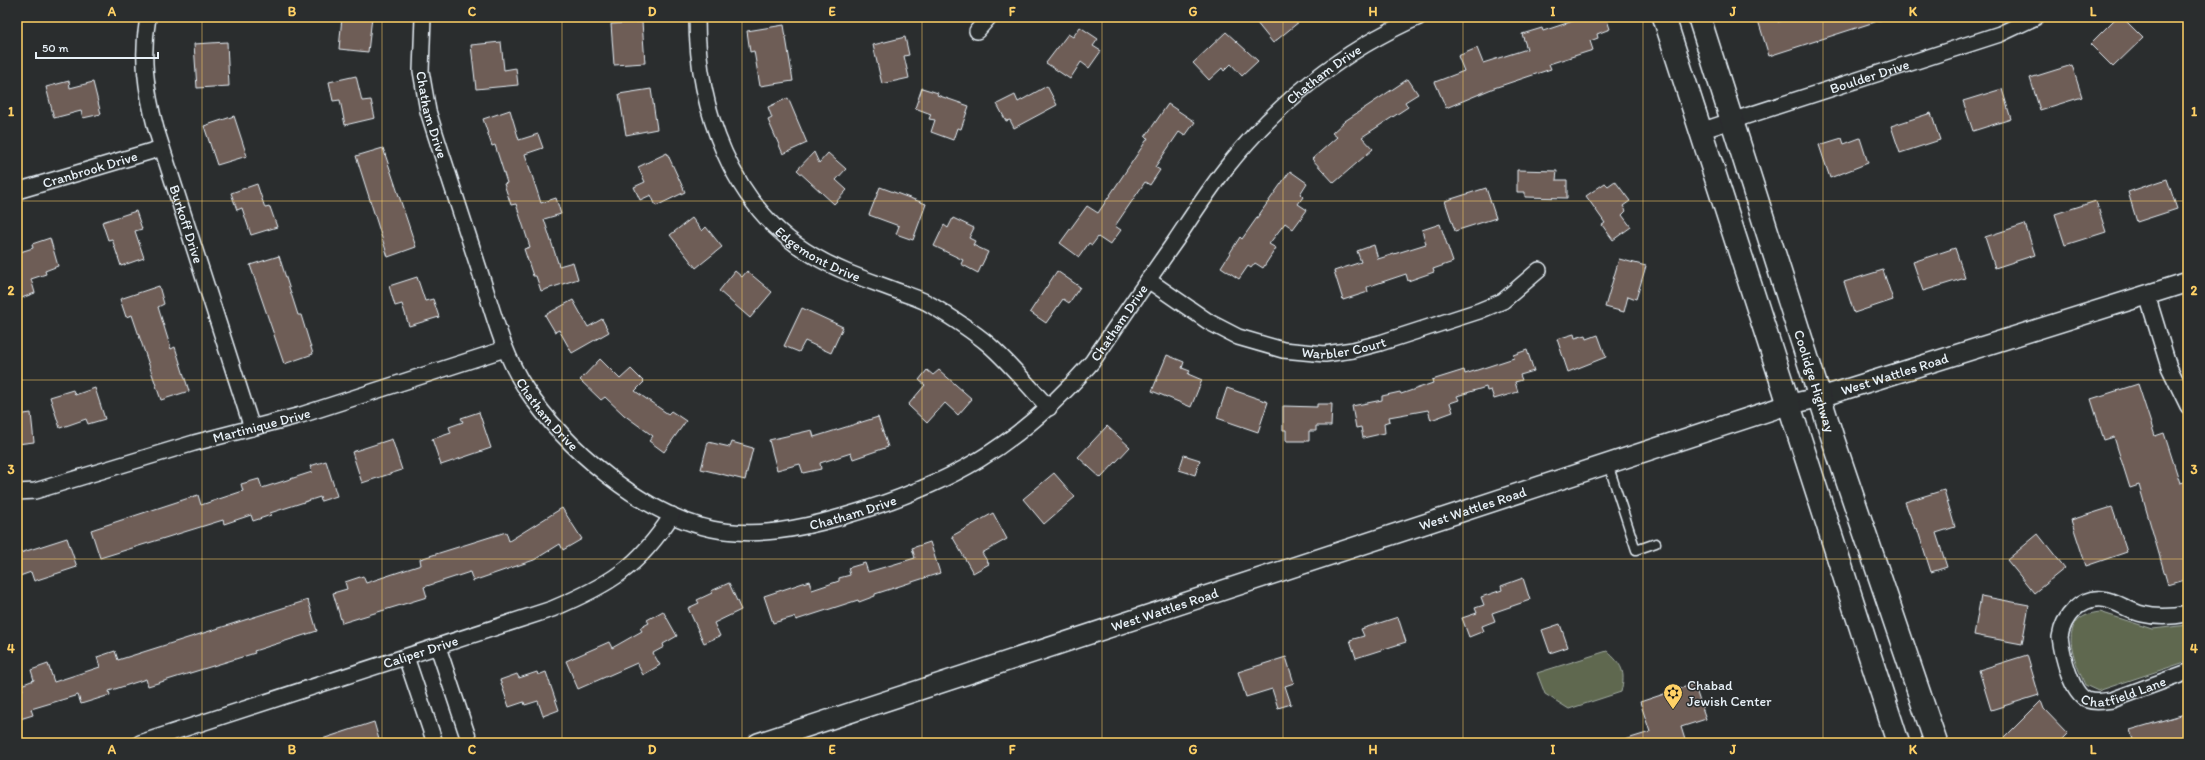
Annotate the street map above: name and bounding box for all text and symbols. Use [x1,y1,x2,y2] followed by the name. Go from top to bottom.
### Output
[107,4,117,19] text: A
[288,4,297,19] text: B
[468,4,477,19] text: C
[648,4,657,19] text: D
[828,4,836,19] text: E
[1009,4,1016,19] text: F
[1189,4,1198,19] text: G
[1369,4,1378,19] text: H
[1551,4,1556,19] text: I
[1729,4,1737,19] text: J
[1909,4,1918,19] text: K
[2090,4,2097,19] text: L
[36,34,158,60] scale bar
[42,41,68,55] text: 50 m
[1283,41,1365,108] street label: Chatham Drive
[1828,56,1912,97] street label: Boulder Drive
[412,70,451,161] street label: Chatham Drive
[8,104,14,119] text: 1
[2191,104,2197,119] text: 1
[40,148,140,192] street label: Cranbrook Drive
[165,183,207,266] street label: Burkoff Drive
[771,223,863,286] street label: Edgemont Drive
[1087,281,1152,365] street label: Chatham Drive
[8,283,15,298] text: 2
[2191,283,2198,298] text: 2
[1790,328,1838,435] street label: Coolidge Highway
[1301,334,1388,363] street label: Warbler Court
[1839,349,1951,399] street label: West Wattles Road
[512,375,582,455] street label: Chatham Drive
[211,404,313,447] street label: Martinique Drive
[7,462,15,477] text: 3
[2190,462,2198,477] text: 3
[1417,483,1529,534] street label: West Wattles Road
[808,492,899,534] street label: Chatham Drive
[1109,584,1221,635] street label: West Wattles Road
[381,632,461,672] street label: Caliper Drive
[7,641,15,656] text: 4
[2190,641,2198,656] text: 4
[2078,673,2169,711] street label: Chatfield Lane
[1687,677,1772,710] place label: Chabad Jewish Center
[1662,682,1684,710] synagogue icon: Chabad Jewish Center
[107,742,117,757] text: A
[288,742,297,757] text: B
[468,742,477,757] text: C
[648,742,657,757] text: D
[828,742,836,757] text: E
[1009,742,1016,757] text: F
[1189,742,1198,757] text: G
[1369,742,1378,757] text: H
[1551,742,1556,757] text: I
[1729,742,1737,757] text: J
[1909,742,1918,757] text: K
[2090,742,2097,757] text: L

